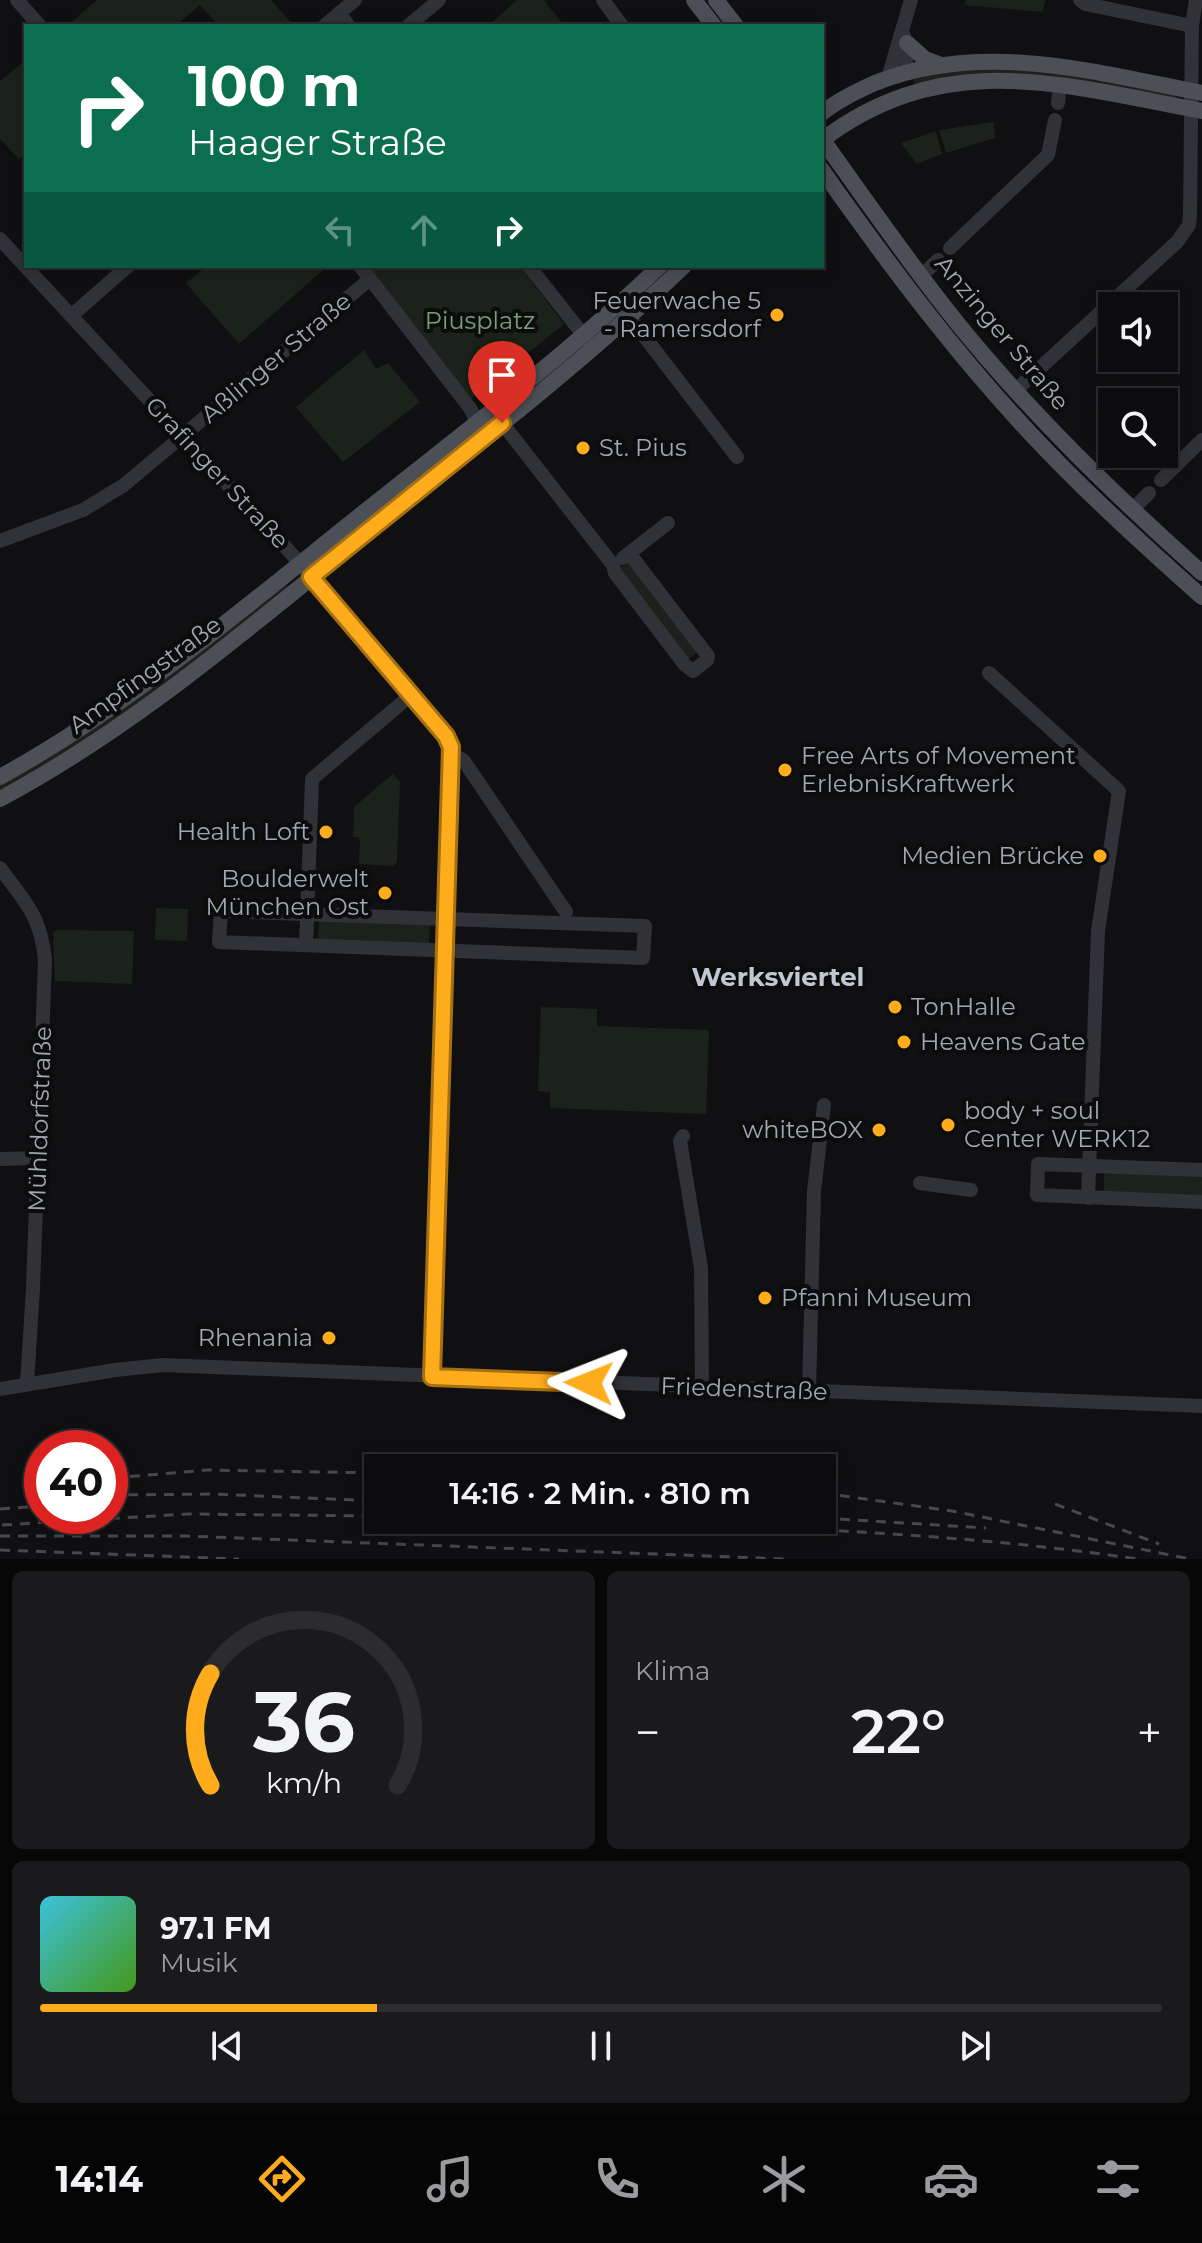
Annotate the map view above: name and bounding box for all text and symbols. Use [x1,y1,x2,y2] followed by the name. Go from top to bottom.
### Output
[188,52,361,120] text: 100 m
[56,56,160,160] icon: right
[188,120,447,164] text: Haager Straße
[318,208,362,252] icon: left
[402,208,446,252] icon: ahead
[486,208,530,252] icon: right
[929,249,1076,416] street label: Anzinger Straße
[195,286,357,429] street label: Aßlinger Straße
[592,286,762,343] place label: Feuerwache 5 - Ramersdorf
[1098,292,1178,468] map controls
[1098,292,1178,372] button: sound
[425,306,535,335] park label: Piusplatz
[768,306,786,324] marker: Feuerwache 5 - Ramersdorf
[468,341,536,423] pin
[480,353,524,397] icon: arrive
[1098,388,1178,468] button: search
[140,391,295,555] street label: Grafinger Straße
[599,433,687,462] place label: St. Pius
[574,439,592,457] marker: St. Pius
[63,610,226,740] street label: Ampfingstraße
[801,741,1076,798] place label: Free Arts of Movement ErlebnisKraftwerk
[776,761,794,779] marker: Free Arts of Movement ErlebnisKraftwerk
[177,817,310,846] place label: Health Loft
[317,823,335,841] marker: Health Loft
[901,841,1084,870] place label: Medien Brücke
[1091,847,1109,865] marker: Medien Brücke
[206,864,369,921] place label: Boulderwelt München Ost
[376,884,394,902] marker: Boulderwelt München Ost
[692,961,864,993] district label: Werksviertel
[911,992,1016,1021] place label: TonHalle
[886,998,904,1016] marker: TonHalle
[22,1026,57,1212] street label: Mühldorfstraße
[920,1027,1085,1056] place label: Heavens Gate
[895,1033,913,1051] marker: Heavens Gate
[964,1096,1150,1153] place label: body + soul Center WERK12
[742,1115,863,1144] place label: whiteBOX
[939,1116,957,1134] marker: body + soul Center WERK12
[870,1121,888,1139] marker: whiteBOX
[781,1283,972,1312] place label: Pfanni Museum
[756,1289,774,1307] marker: Pfanni Museum
[198,1323,313,1352] place label: Rhenania
[320,1329,338,1347] marker: Rhenania
[547,1341,631,1425] position arrow
[660,1371,828,1406] street label: Friedenstraße
[24,1430,128,1534] speed limit sign: 40
[449,1475,751,1512] text: 14:16 · 2 Min. · 810 m
[635,1655,710,1687] text: Klima
[251,1671,355,1773] text: 36
[851,1695,946,1768] text: 22°
[635,1705,660,1759] text: −
[1137,1705,1162,1759] text: +
[265,1765,342,1800] text: km/h
[160,1910,272,1947] text: 97.1 FM
[160,1947,238,1979] text: Musik
[205,2024,249,2068] icon: previous
[579,2024,623,2068] icon: pause
[953,2024,997,2068] icon: next
[254,2151,310,2207] icon: directions
[422,2151,478,2207] icon: music
[589,2151,645,2207] icon: phone
[756,2151,812,2207] icon: climate
[923,2151,979,2207] icon: car
[1090,2151,1146,2207] icon: filters
[56,2157,143,2201] text: 14:14

